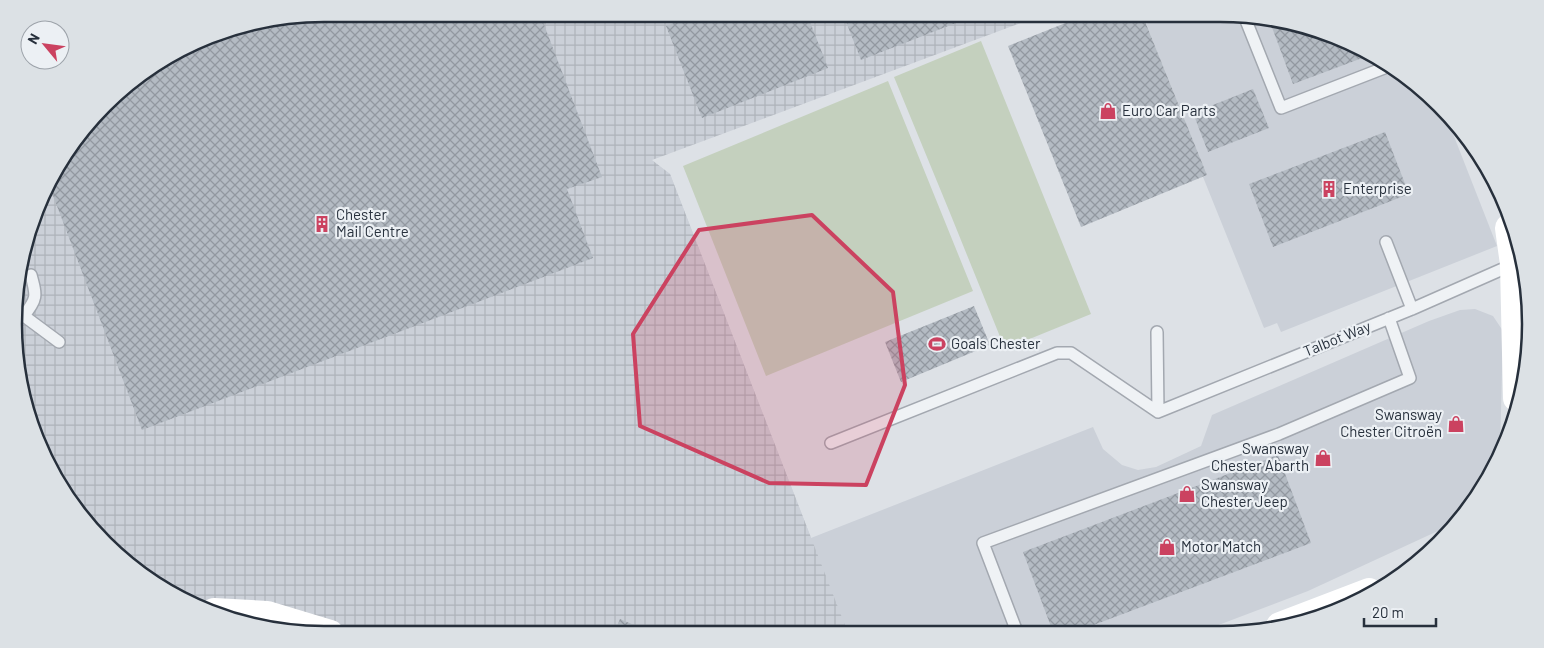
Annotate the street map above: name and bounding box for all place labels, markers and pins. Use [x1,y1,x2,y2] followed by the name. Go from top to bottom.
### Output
[1098,101,1118,121] shop icon: Euro Car Parts
[1122,101,1216,119] place label: Euro Car Parts
[1319,179,1339,199] building icon: Enterprise
[1343,179,1412,197] place label: Enterprise
[336,205,409,240] place label: Chester Mail Centre
[312,214,332,234] building icon: Chester Mail Centre
[927,334,947,354] sports icon: Goals Chester
[951,334,1041,352] place label: Goals Chester
[1340,405,1442,440] place label: Swansway Chester Citroën
[1446,414,1466,434] shop icon: Swansway Chester Citroën
[1211,439,1309,474] place label: Swansway Chester Abarth
[1313,448,1333,468] shop icon: Swansway Chester Abarth
[1201,475,1288,510] place label: Swansway Chester Jeep
[1177,484,1197,504] shop icon: Swansway Chester Jeep
[1157,537,1177,557] shop icon: Motor Match
[1181,537,1261,555] place label: Motor Match

